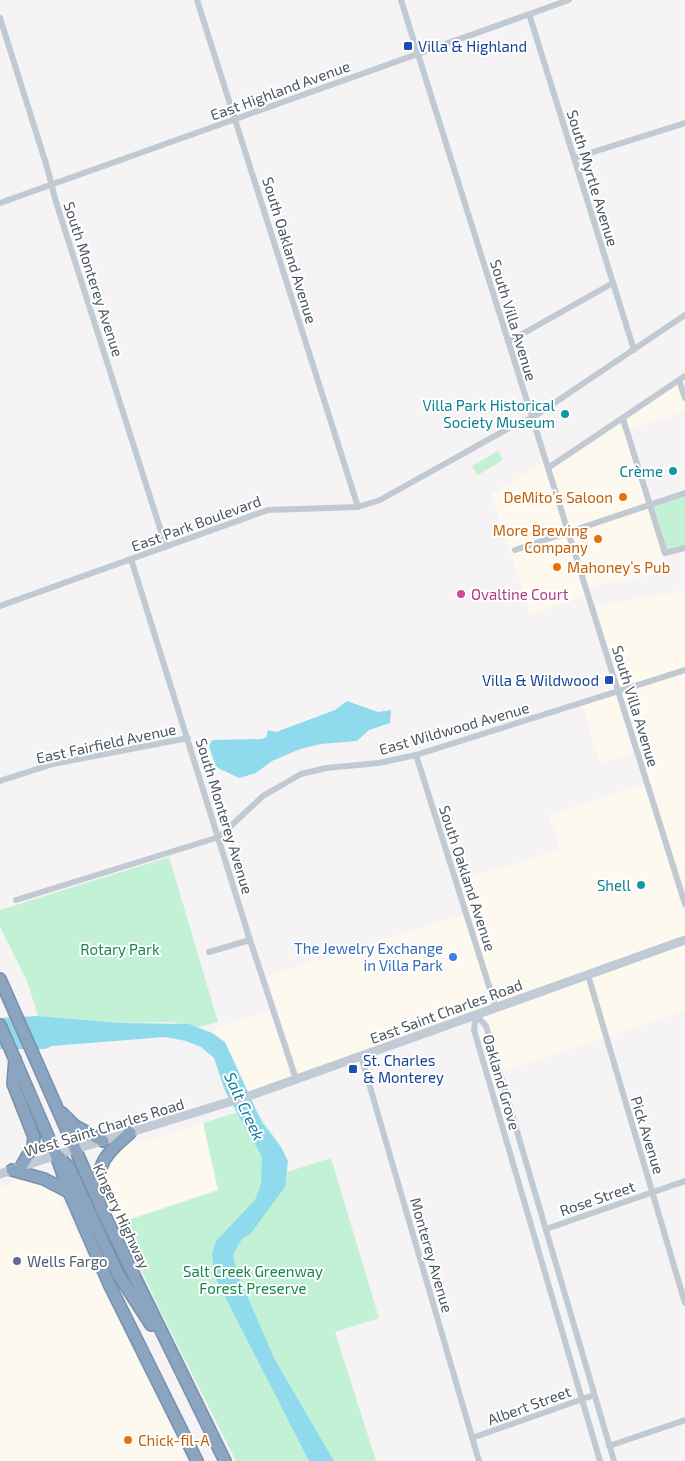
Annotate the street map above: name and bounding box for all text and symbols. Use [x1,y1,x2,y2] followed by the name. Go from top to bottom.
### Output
[418,37,527,55] place label: Villa & Highland
[402,40,414,52] marker: Villa & Highland
[208,56,352,124] street label: East Highland Avenue
[564,108,622,248] street label: South Myrtle Avenue
[259,174,321,326] street label: South Oakland Avenue
[60,199,128,359] street label: South Monterey Avenue
[487,257,541,383] street label: South Villa Avenue
[422,396,556,431] place label: Villa Park Historical Society Museum
[559,408,571,420] marker: Villa Park Historical Society Museum
[619,462,663,480] place label: Crème
[667,465,679,477] marker: Crème
[503,488,613,506] place label: DeMito’s Saloon
[129,491,263,555] street label: East Park Boulevard
[617,491,629,503] marker: DeMito’s Saloon
[493,521,589,556] place label: More Brewing Company
[592,533,604,545] marker: More Brewing Company
[567,558,670,576] place label: Mahoney’s Pub
[551,561,563,573] marker: Mahoney’s Pub
[471,585,569,603] place label: Ovaltine Court
[455,588,467,600] marker: Ovaltine Court
[609,643,663,769] street label: South Villa Avenue
[482,671,599,689] place label: Villa & Wildwood
[603,674,615,686] marker: Villa & Wildwood
[377,698,531,758] street label: East Wildwood Avenue
[34,719,178,767] street label: East Fairfield Avenue
[193,736,257,896] street label: South Monterey Avenue
[436,803,500,953] street label: South Oakland Avenue
[597,876,632,894] place label: Shell
[635,879,647,891] marker: Shell
[294,939,443,974] place label: The Jewelry Exchange in Villa Park
[80,940,160,958] park label: Rotary Park
[447,951,459,963] marker: The Jewelry Exchange in Villa Park
[367,975,525,1047] street label: East Saint Charles Road
[480,1032,524,1132] street label: Oakland Grove
[363,1051,444,1086] place label: St. Charles & Monterey
[347,1063,359,1075] marker: St. Charles & Monterey
[221,1069,269,1143] water label: Salt Creek
[22,1094,186,1160] street label: West Saint Charles Road
[628,1094,668,1176] street label: Pick Avenue
[90,1161,154,1271] street label: Kingery Highway
[557,1177,637,1219] street label: Rose Street
[407,1195,457,1315] street label: Monterey Avenue
[27,1252,108,1270] place label: Wells Fargo
[11,1255,23,1267] marker: Wells Fargo
[183,1262,323,1297] park label: Salt Creek Greenway Forest Preserve
[485,1382,573,1428] street label: Albert Street
[138,1431,210,1449] place label: Chick-fil-A
[122,1434,134,1446] marker: Chick-fil-A

